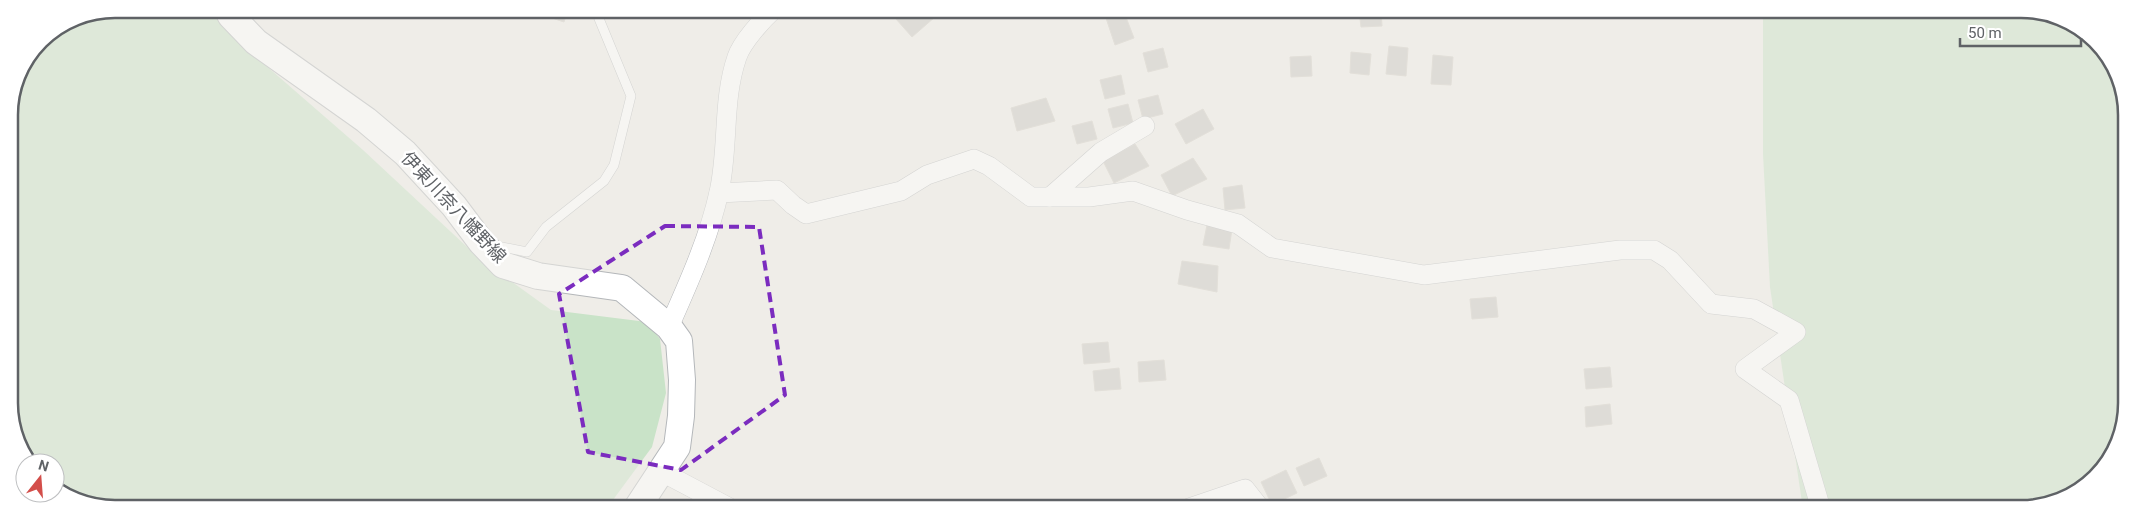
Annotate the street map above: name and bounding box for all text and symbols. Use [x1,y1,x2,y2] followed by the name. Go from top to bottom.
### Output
[1960,15,2081,47] scale bar
[1968,24,2002,42] text: 50 m
[397,147,511,267] street label: 伊東川奈八幡野線
[15,453,65,503] north arrow
[37,456,51,475] text: N

